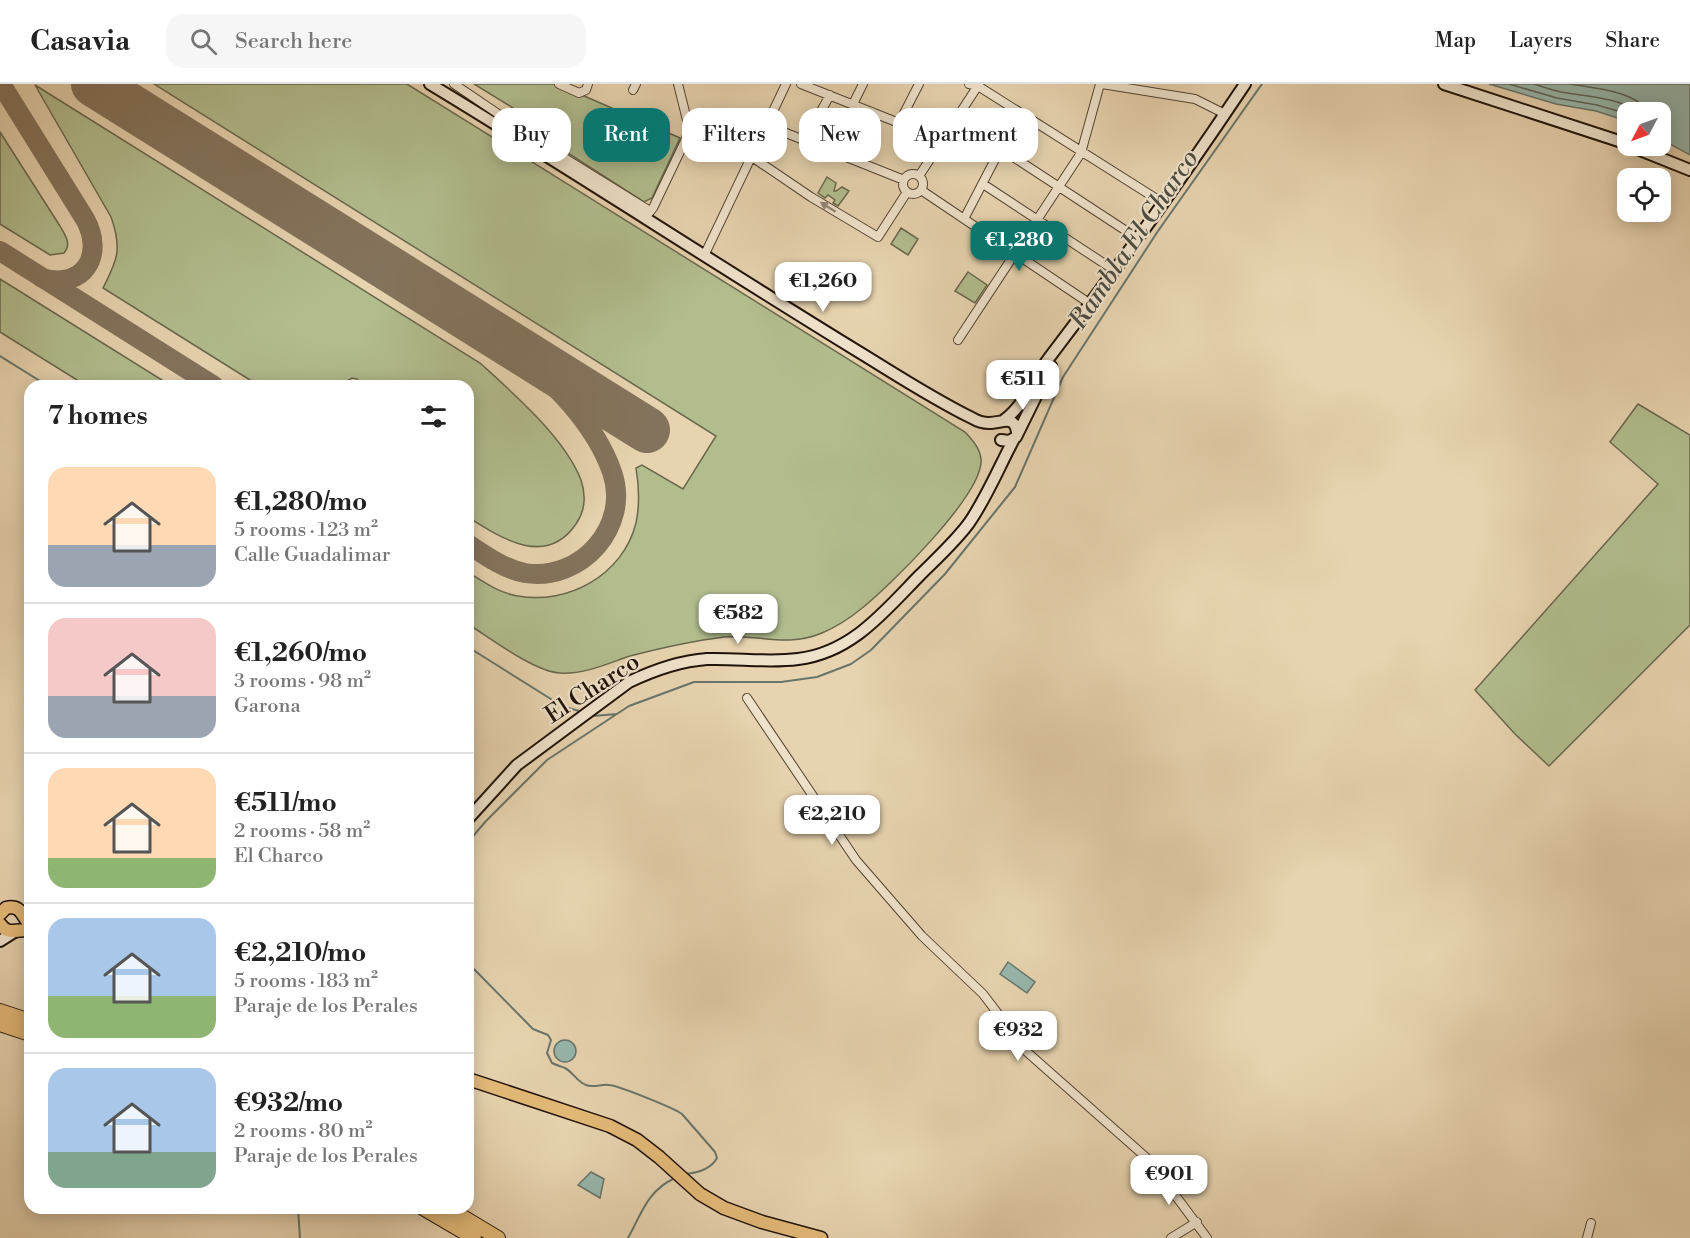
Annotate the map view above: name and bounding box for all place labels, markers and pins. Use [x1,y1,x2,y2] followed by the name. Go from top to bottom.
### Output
[970,221,1068,272] pin: €1,280
[774,262,872,313] pin: €1,260
[987,360,1059,411] pin: €511
[702,594,774,645] pin: €582
[783,795,881,846] pin: €2,210
[982,1011,1054,1062] pin: €932
[1133,1155,1205,1206] pin: €901

